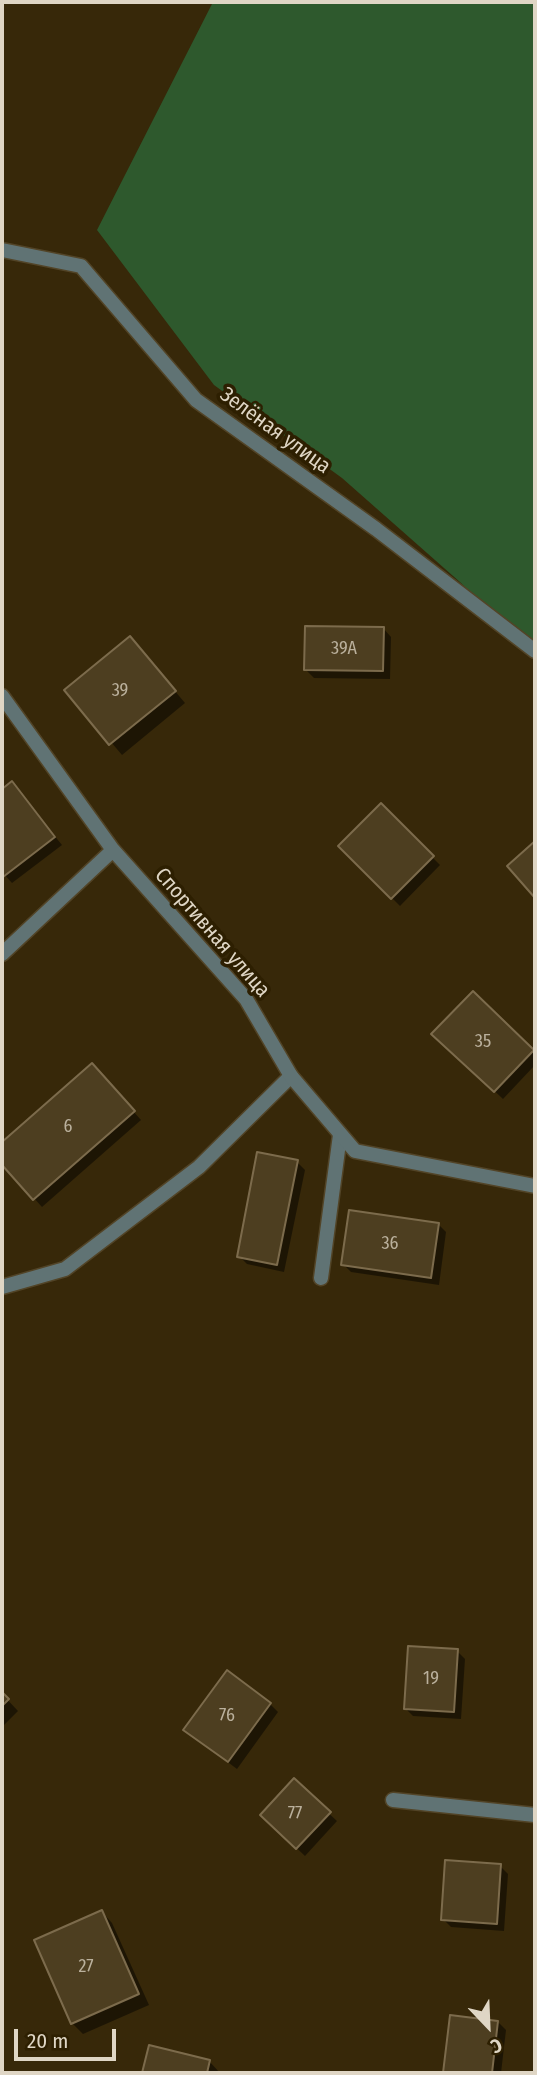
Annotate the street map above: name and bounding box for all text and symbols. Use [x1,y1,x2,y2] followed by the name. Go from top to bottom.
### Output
[215,382,335,480] street label: Зелёная улица
[331,638,357,660] house number: 39А
[112,680,128,702] house number: 39
[149,863,275,1003] street label: Спортивная улица
[475,1031,491,1053] house number: 35
[64,1116,72,1138] house number: 6
[381,1233,399,1255] house number: 36
[423,1668,439,1690] house number: 19
[219,1705,235,1727] house number: 76
[288,1803,302,1825] house number: 77
[78,1956,94,1978] house number: 27
[453,1991,523,2061] north arrow
[18,2016,119,2060] scale bar
[27,2028,68,2054] text: 20 m
[487,2033,505,2058] text: С

